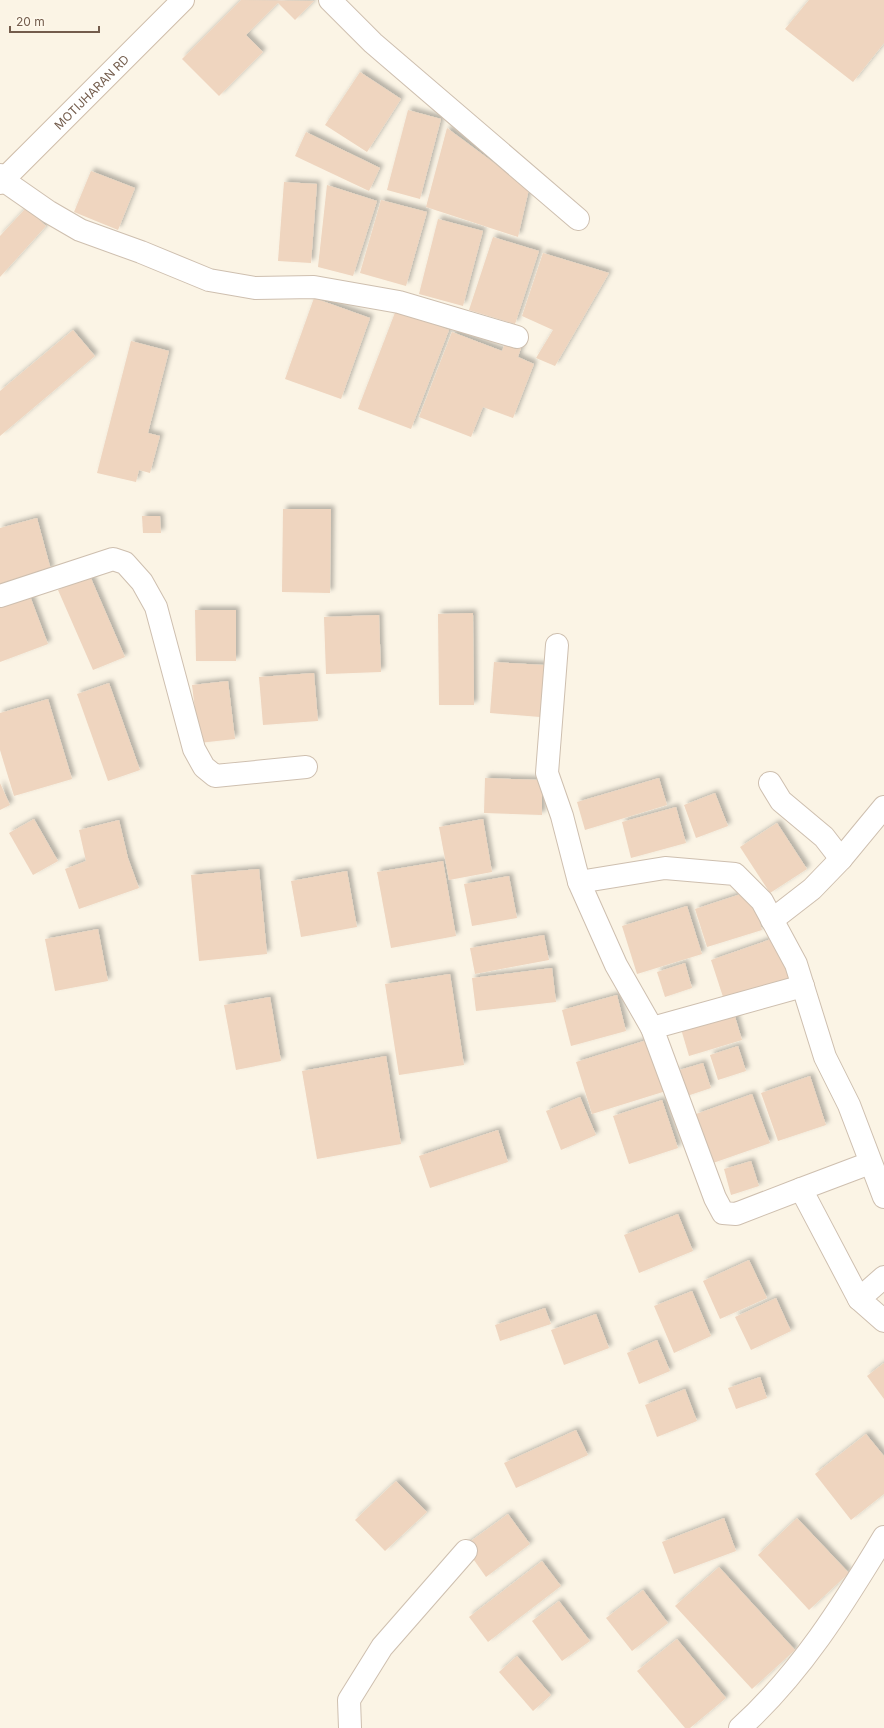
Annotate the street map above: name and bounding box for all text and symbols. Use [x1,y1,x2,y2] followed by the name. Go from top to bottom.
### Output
[10,8,99,34] scale bar
[16,14,45,29] text: 20 m
[51,51,132,132] street label: MOTIJHARAN RD

